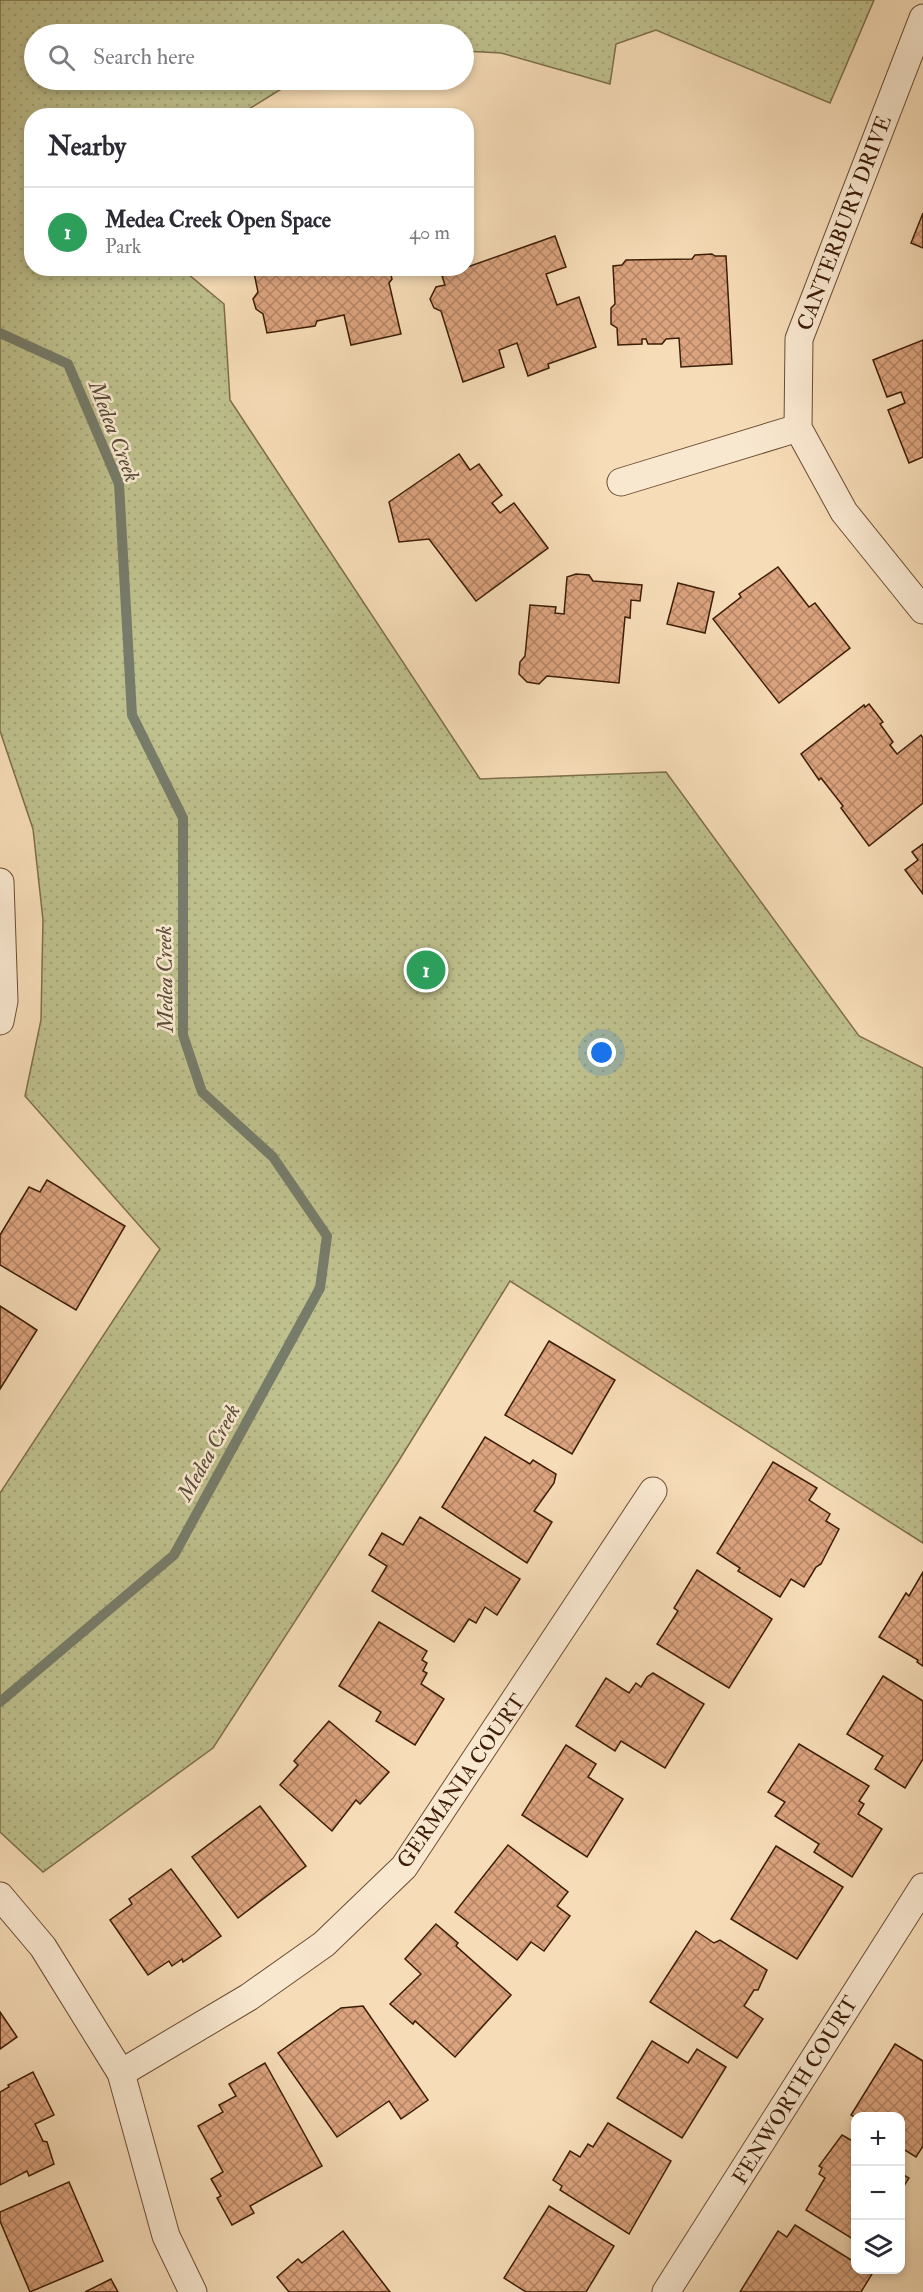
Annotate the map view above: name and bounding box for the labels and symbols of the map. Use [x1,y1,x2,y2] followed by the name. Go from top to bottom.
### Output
[791,112,898,335] street label: CANTERBURY DRIVE
[81,375,146,486] water label: Medea Creek
[150,926,180,1034] water label: Medea Creek
[406,948,446,992] pin: 1
[587,1038,616,1067] your location
[170,1399,247,1507] water label: Medea Creek
[391,1689,532,1874] street label: GERMANIA COURT
[727,1991,865,2189] street label: FENWORTH COURT

